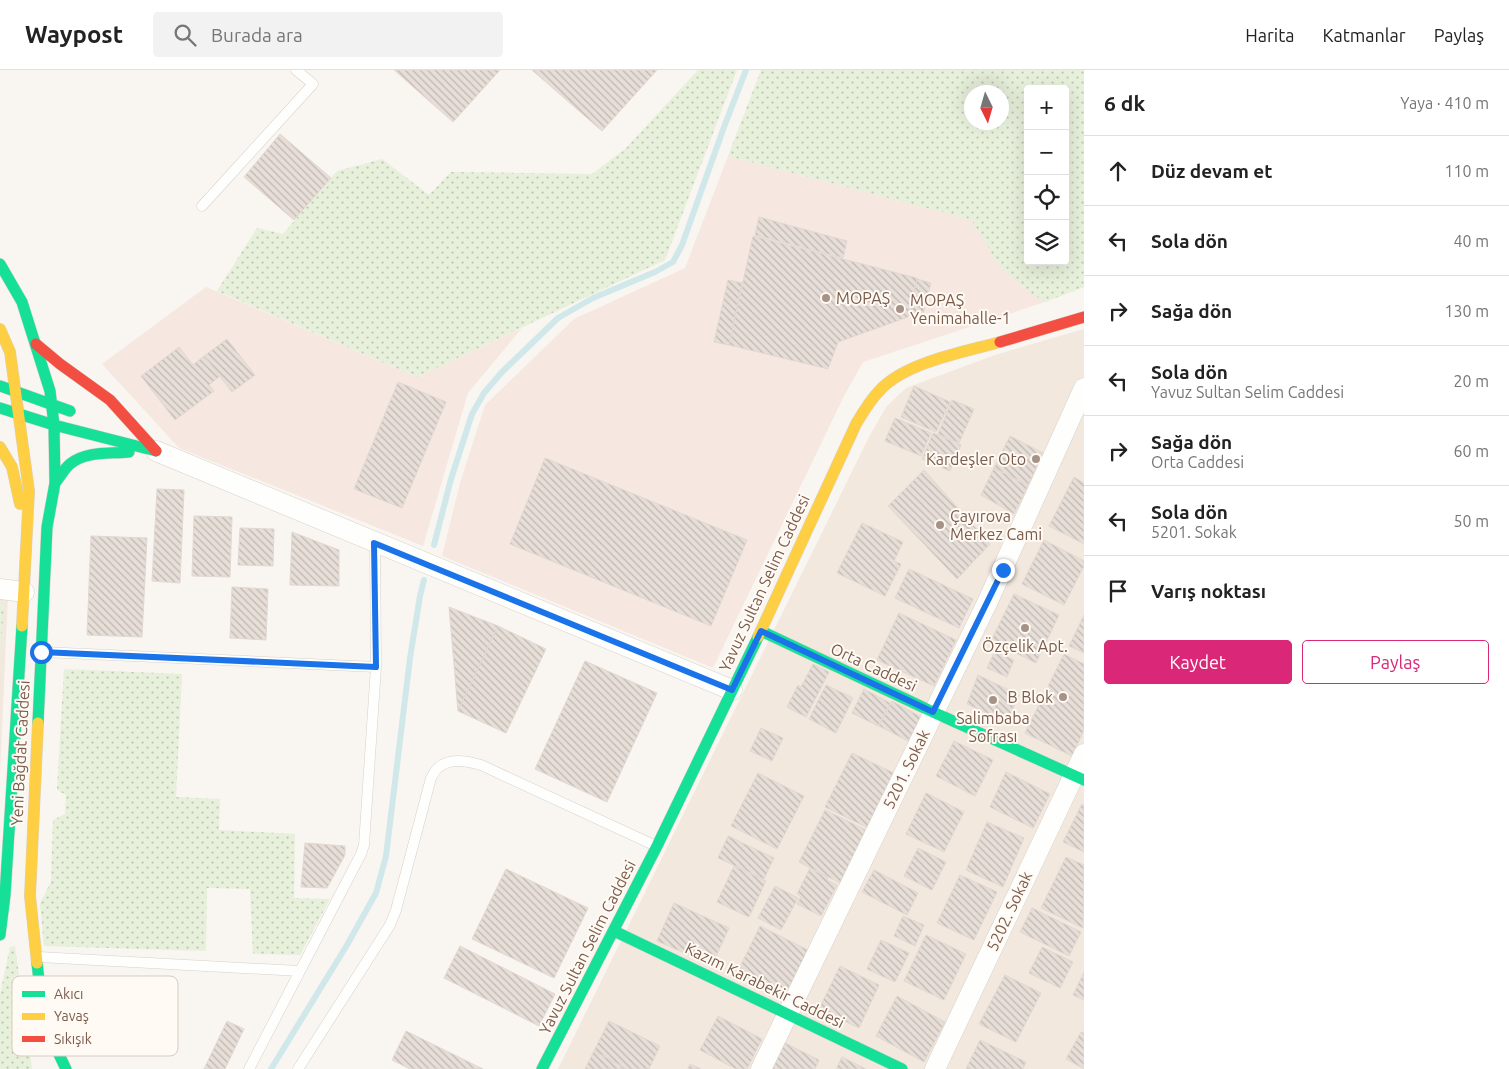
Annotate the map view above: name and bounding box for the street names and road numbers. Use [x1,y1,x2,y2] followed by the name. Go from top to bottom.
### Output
[715,492,813,674] street label: Yavuz Sultan Selim Caddesi
[828,639,920,695] street label: Orta Caddesi
[7,680,33,826] street label: Yeni Bağdat Caddesi
[879,726,933,812] street label: 5201. Sokak
[535,857,639,1037] street label: Yavuz Sultan Selim Caddesi
[983,868,1035,954] street label: 5202. Sokak
[682,939,848,1031] street label: Kazım Karabekir Caddesi

